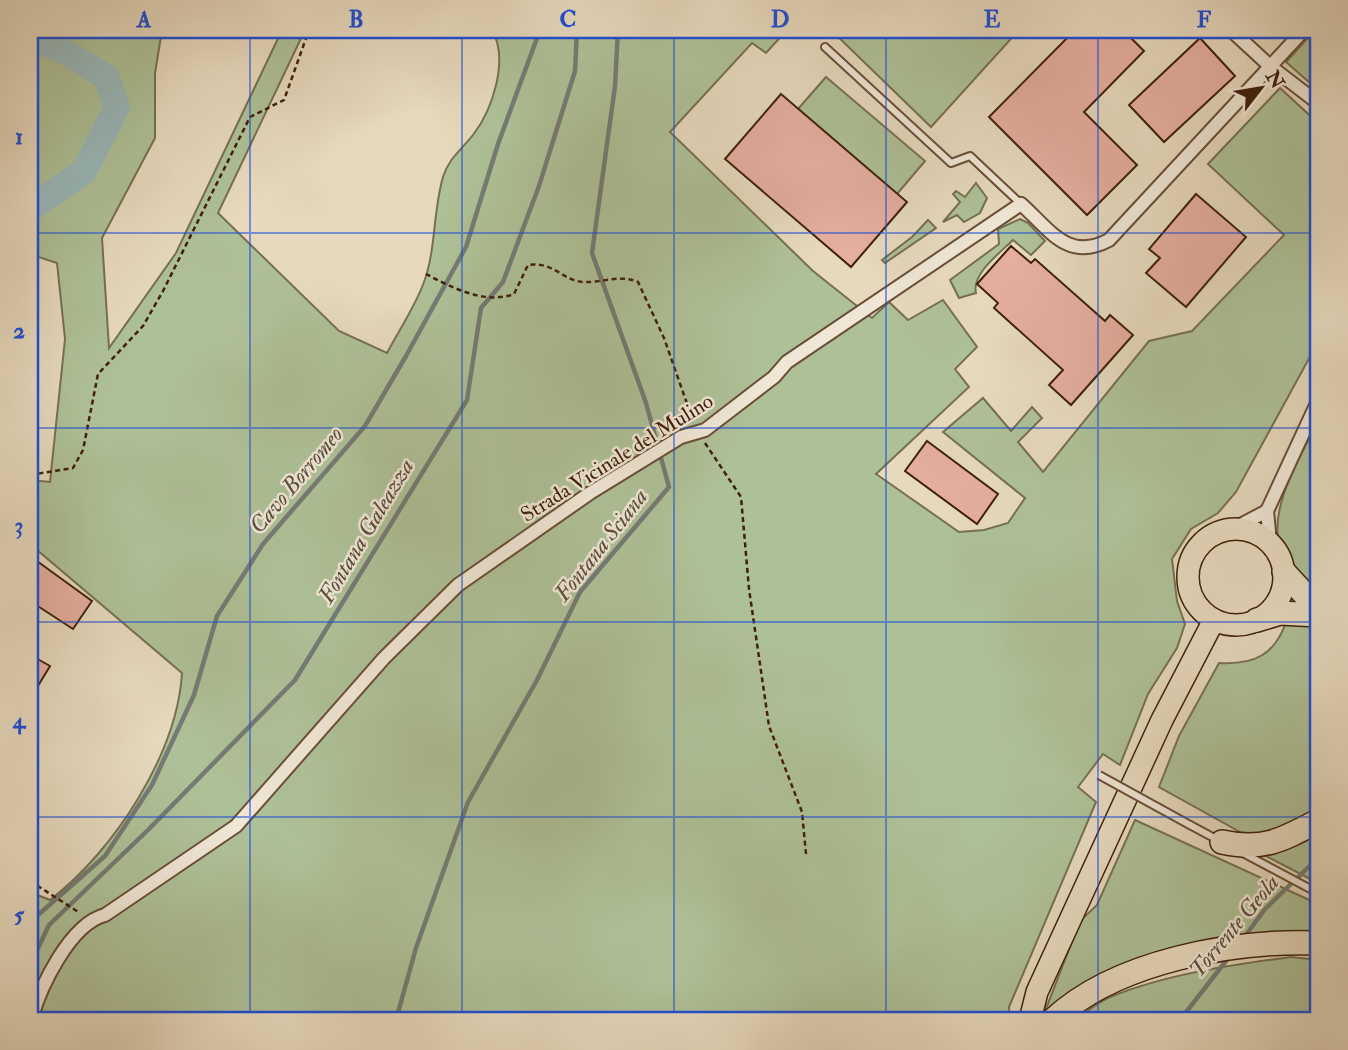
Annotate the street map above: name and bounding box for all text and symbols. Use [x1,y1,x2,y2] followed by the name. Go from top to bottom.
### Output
[136,5,152,34] text: A
[348,5,364,34] text: B
[560,5,576,34] text: C
[771,5,789,34] text: D
[984,5,1001,34] text: E
[1197,5,1212,34] text: F
[1226,52,1296,122] north arrow
[1260,65,1290,94] text: N
[15,122,23,151] text: 1
[13,316,25,345] text: 2
[516,388,718,528] street label: Strada Vicinale del Mulino
[243,421,349,539] water label: Cavo Borromeo
[311,453,421,609] water label: Fontana Galeazza
[547,483,654,608] water label: Fontana Sciana
[15,511,23,540] text: 3
[12,706,27,735] text: 4
[1183,868,1286,983] water label: Torrente Geola
[14,900,25,929] text: 5

